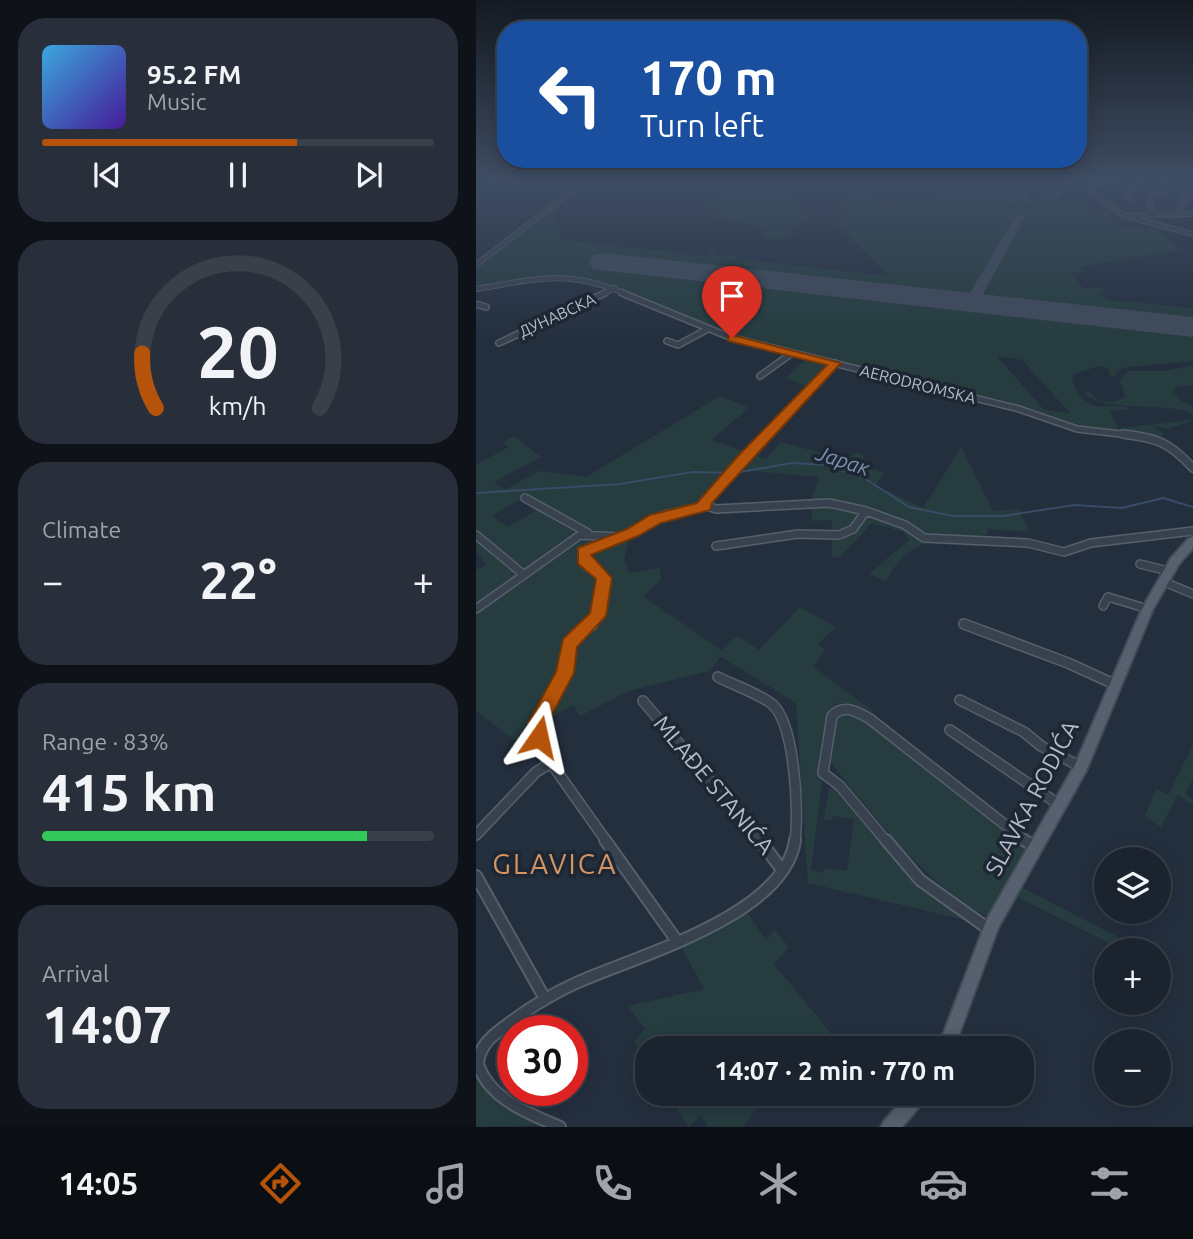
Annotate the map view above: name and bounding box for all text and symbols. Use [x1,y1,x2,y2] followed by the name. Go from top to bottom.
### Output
[525,49,616,140] icon: left
[640,49,777,104] text: 170 m
[147,60,241,89] text: 95.2 FM
[147,89,206,114] text: Music
[640,107,764,143] text: Turn left
[88,156,126,194] icon: previous
[219,156,257,194] icon: pause
[350,156,388,194] icon: next
[702,266,762,338] pin
[713,277,751,315] icon: arrive
[516,289,599,341] street label: ДУНАВСКА
[197,310,279,392] text: 20
[858,361,978,407] street label: AERODROMSKA
[209,391,267,419] text: km/h
[813,440,873,480] water label: Јарак
[42,517,121,542] text: Climate
[199,551,277,609] text: 22°
[42,560,63,602] text: −
[413,560,434,602] text: +
[502,700,576,774] position arrow
[649,710,780,859] street label: MLAĐE STANIĆA
[979,716,1083,879] street label: SLAVKA RODIĆA
[42,729,169,754] text: Range · 83%
[42,763,216,821] text: 415 km
[1094,847,1171,1106] map controls
[1094,847,1171,924] button: layers
[492,848,618,879] district label: GLAVICA
[1094,938,1171,1015] button: +
[42,961,109,986] text: Arrival
[42,995,172,1053] text: 14:07
[497,1015,588,1106] speed limit sign: 30
[1094,1029,1171,1106] button: −
[714,1056,955,1085] text: 14:07 · 2 min · 770 m
[256,1159,305,1208] icon: directions
[422,1159,471,1208] icon: music
[588,1159,637,1208] icon: phone
[754,1159,803,1208] icon: climate
[919,1159,968,1208] icon: car
[1085,1159,1134,1208] icon: filters
[58,1165,139,1201] text: 14:05

